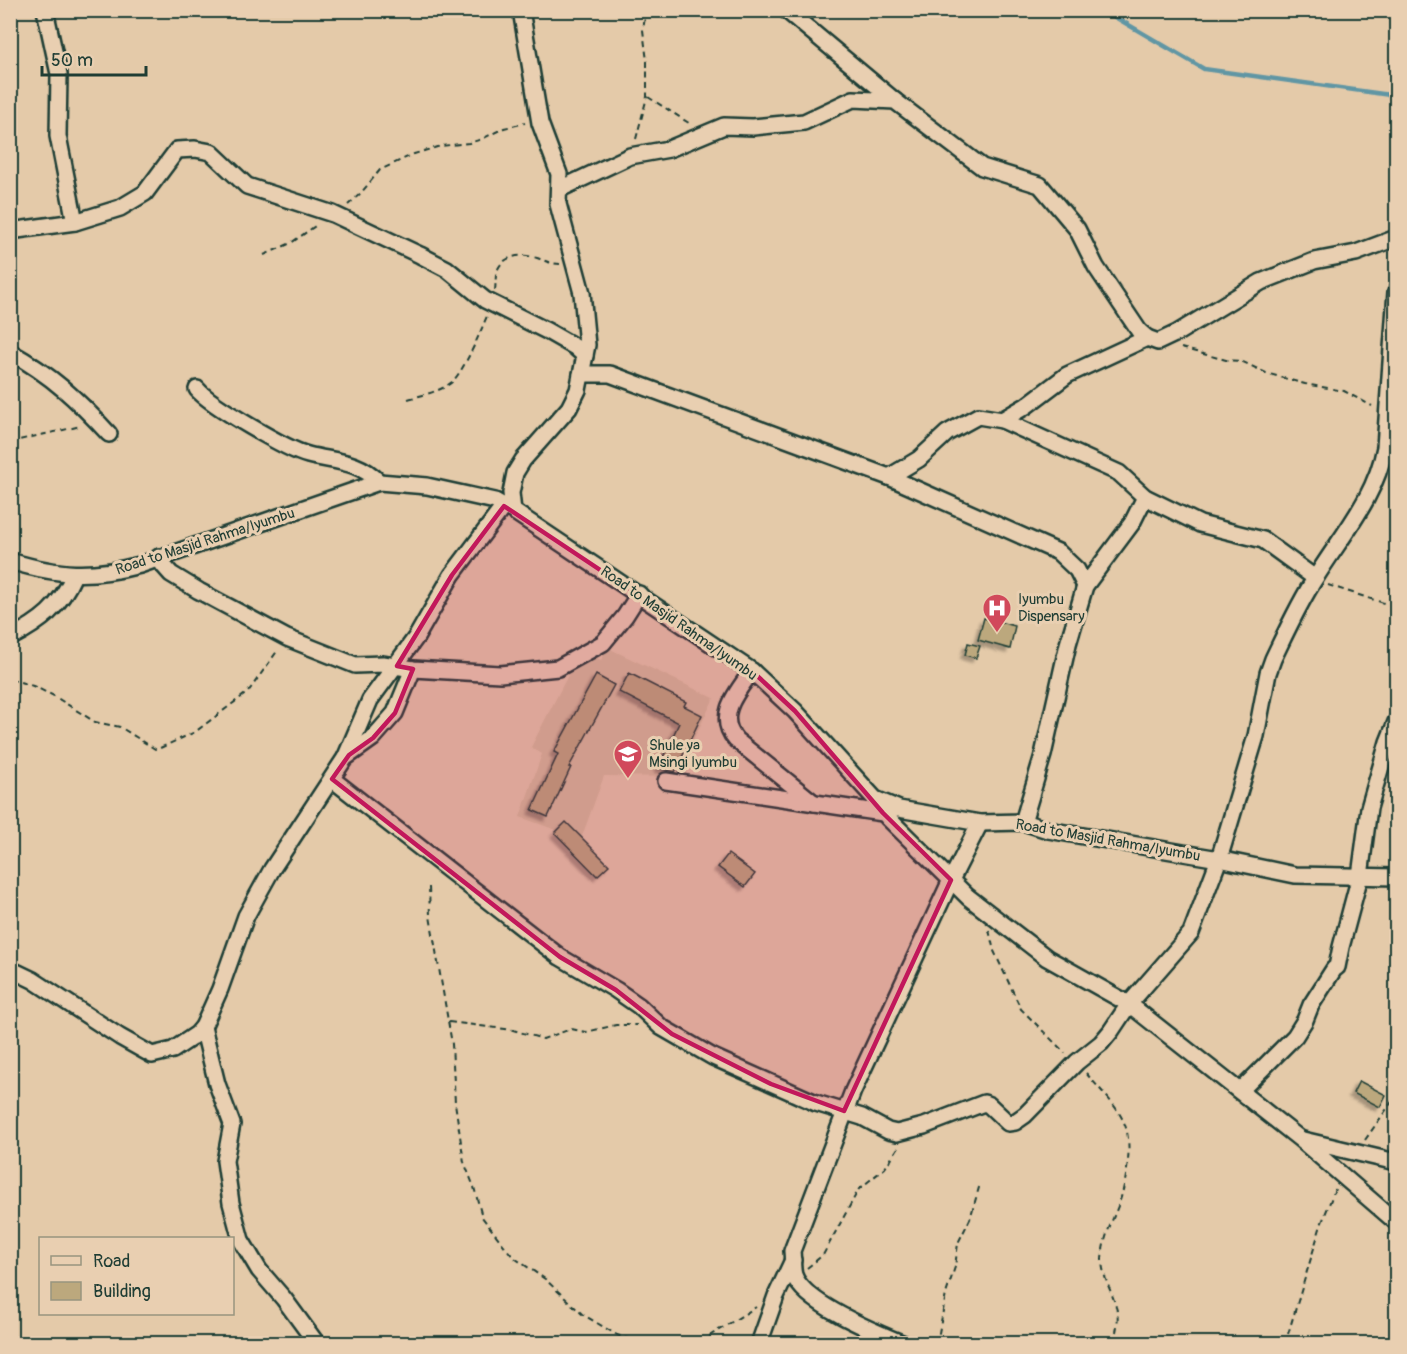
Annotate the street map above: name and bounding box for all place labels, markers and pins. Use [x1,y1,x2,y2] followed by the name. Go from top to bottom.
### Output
[1018,590,1085,626] place label: Iyumbu Dispensary
[981,592,1013,634] hospital icon: Iyumbu Dispensary
[649,736,737,772] place label: Shule ya Msingi Iyumbu
[612,738,644,780] school or university icon: Shule ya Msingi Iyumbu

